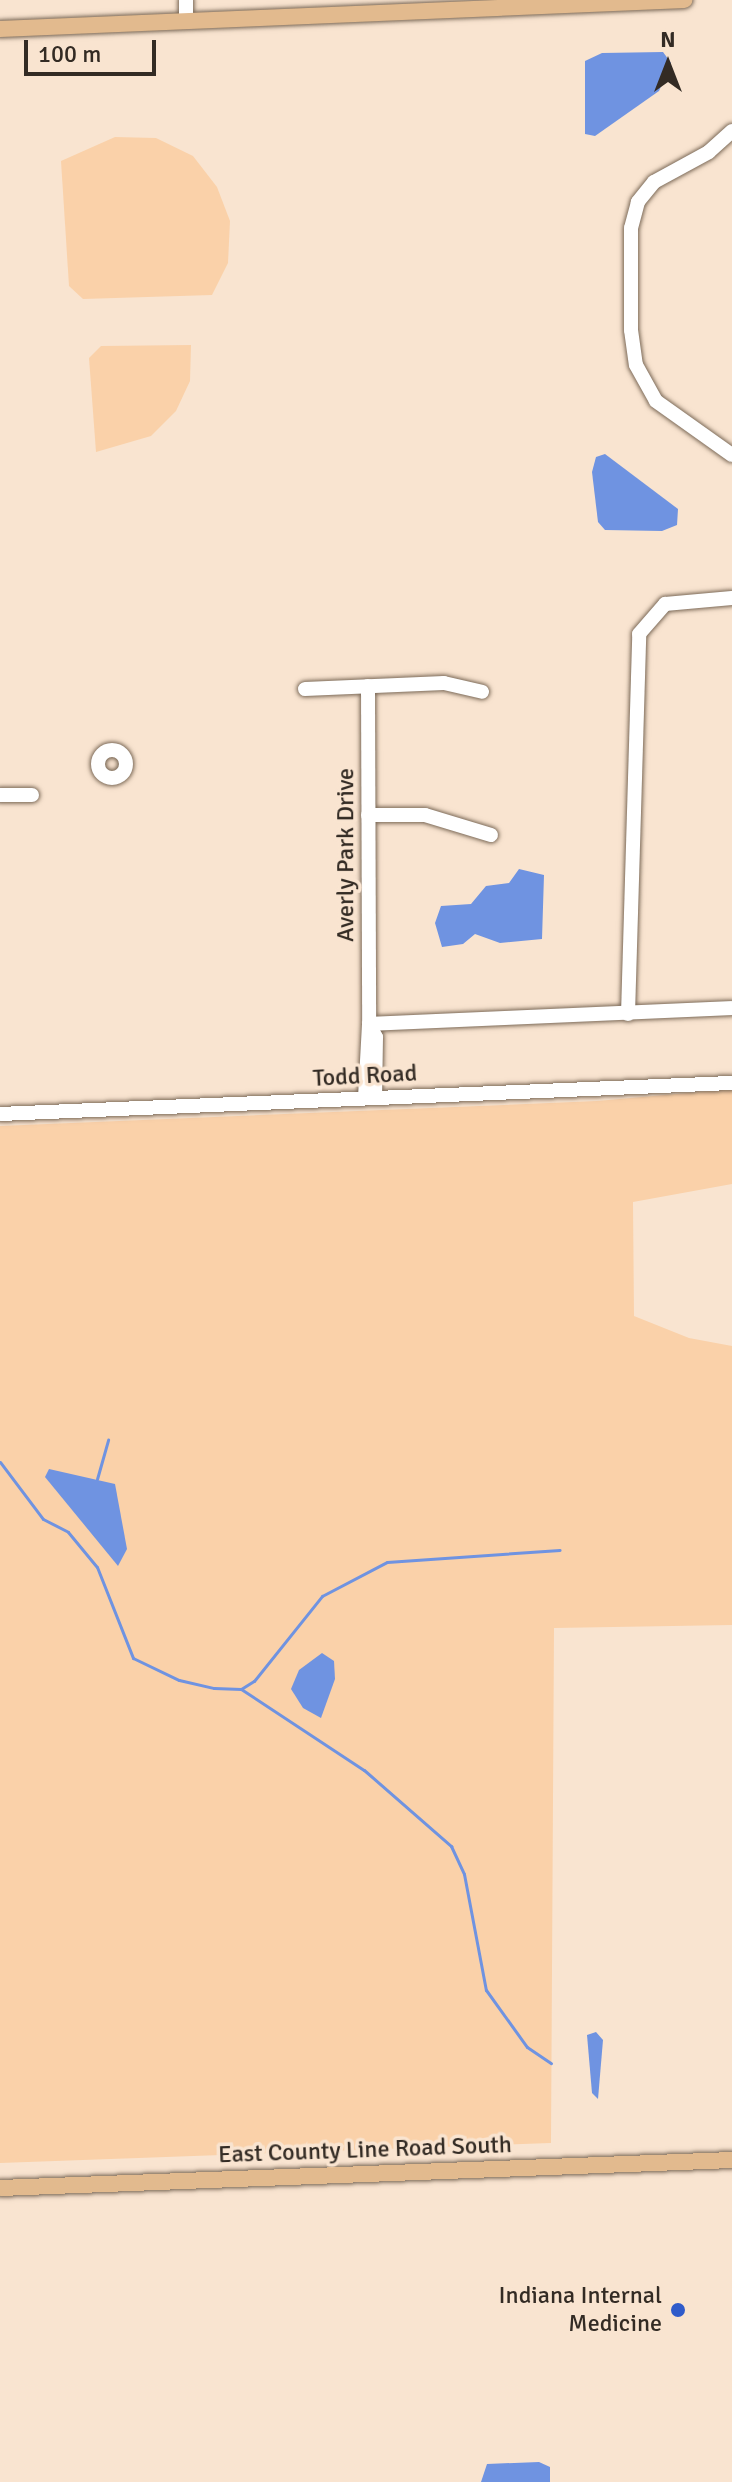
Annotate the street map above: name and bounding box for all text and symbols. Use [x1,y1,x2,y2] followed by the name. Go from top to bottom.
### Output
[28,24,160,74] scale bar
[628,24,708,104] north arrow
[660,26,676,53] text: N
[38,39,101,69] text: 100 m
[332,768,360,942] street label: Averly Park Drive
[312,1059,418,1093] street label: Todd Road
[218,2130,512,2170] street label: East County Line Road South
[499,2282,662,2338] place label: Indiana Internal Medicine
[669,2301,687,2319] marker: Indiana Internal Medicine

